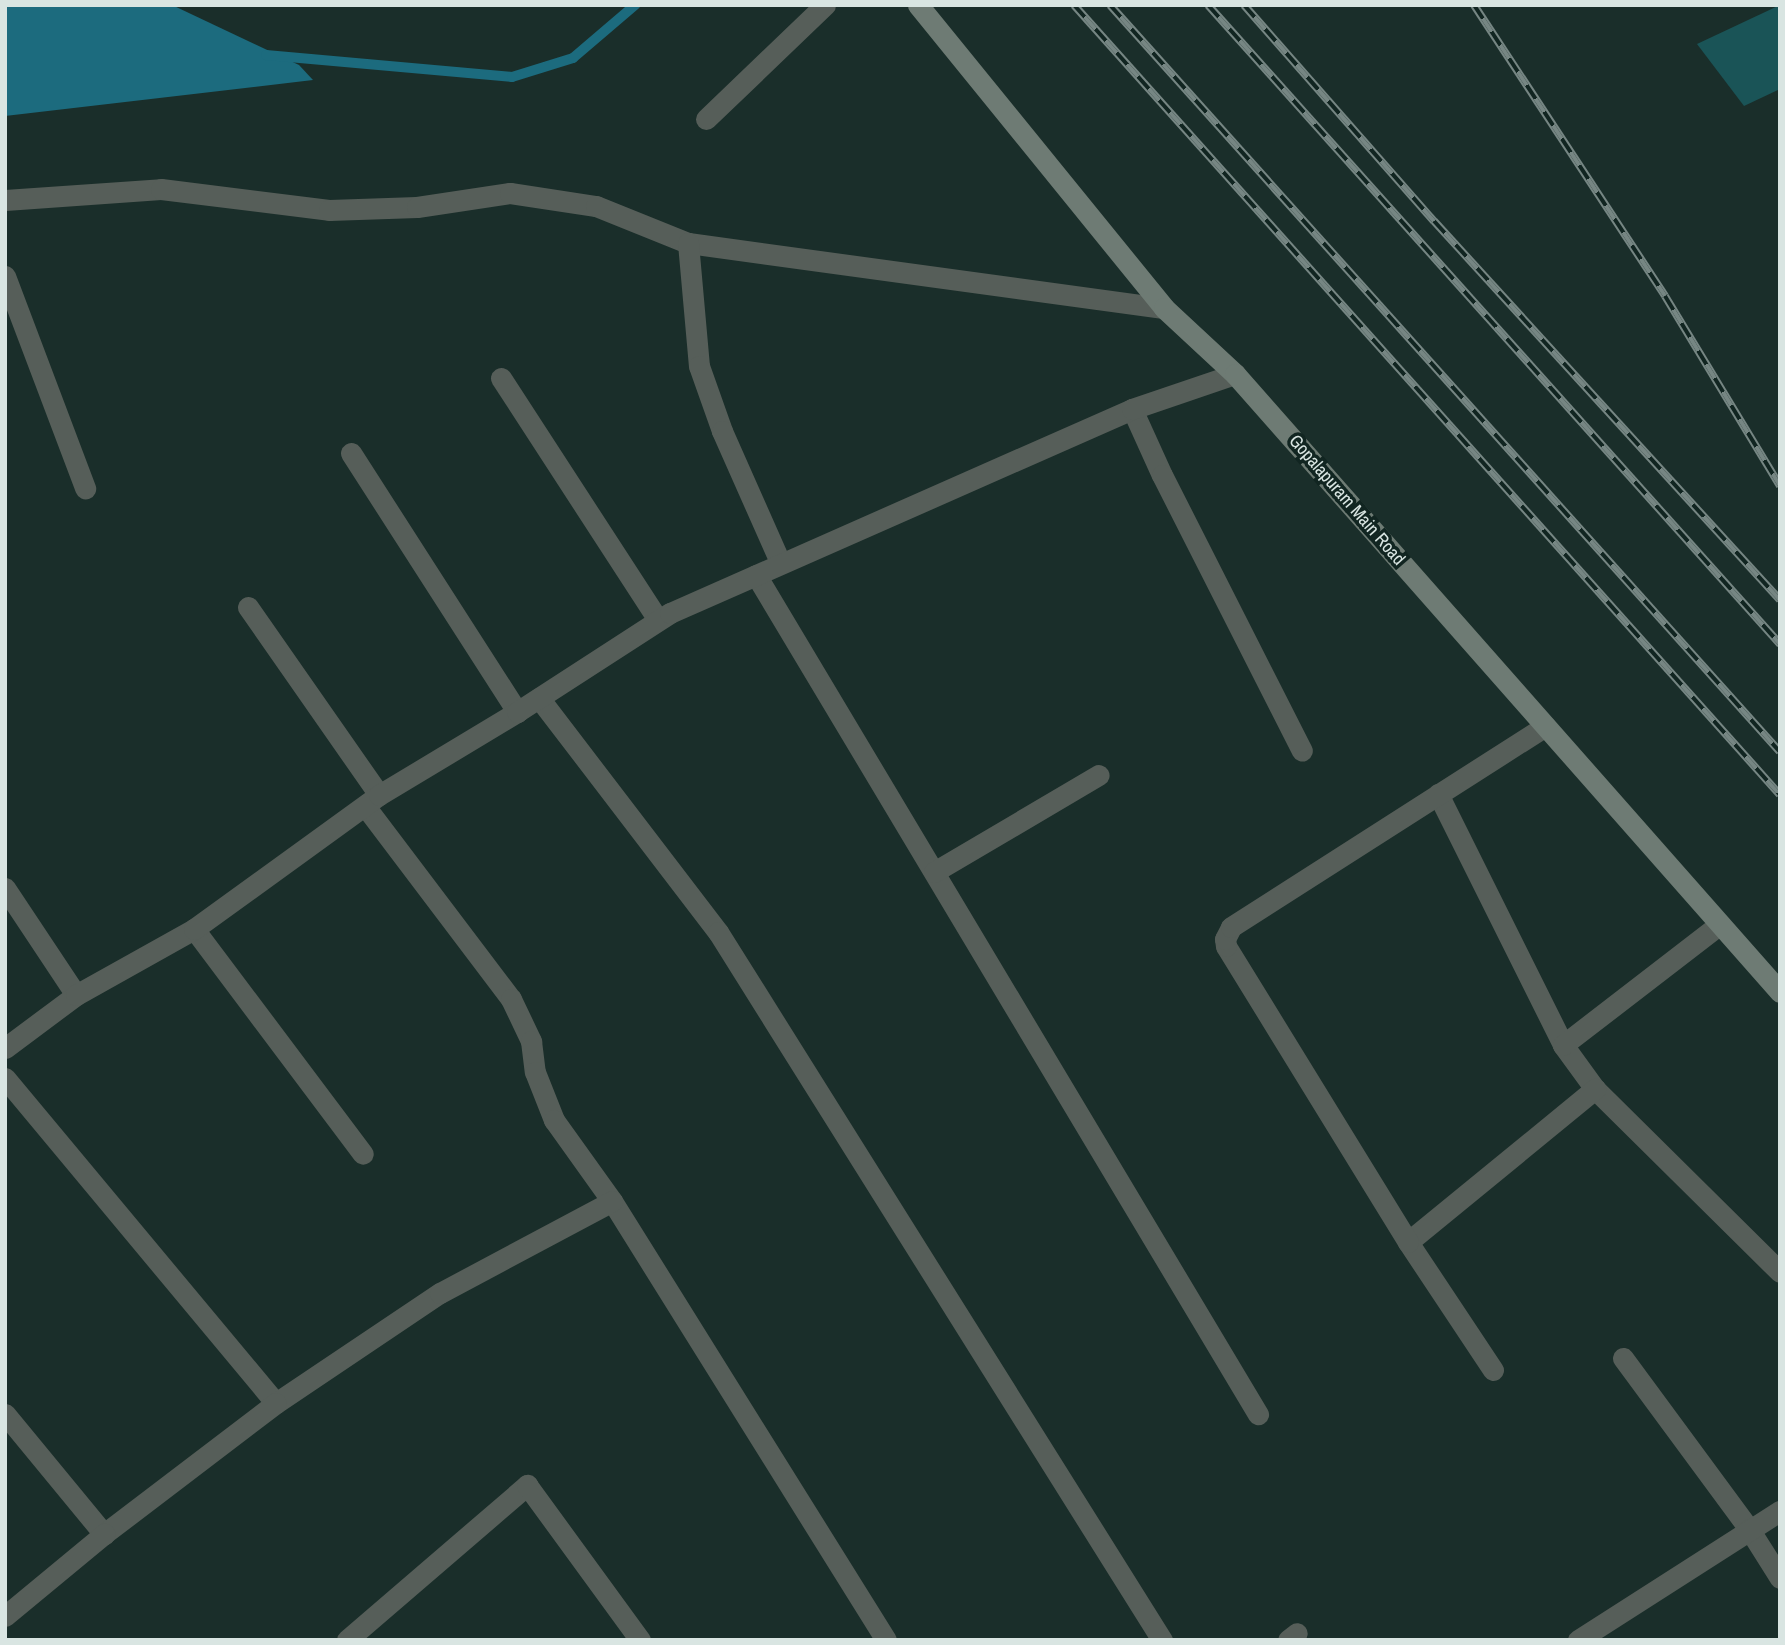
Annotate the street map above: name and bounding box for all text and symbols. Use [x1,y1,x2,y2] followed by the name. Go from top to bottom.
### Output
[1284,430,1410,570] street label: Gopalapuram Main Road

